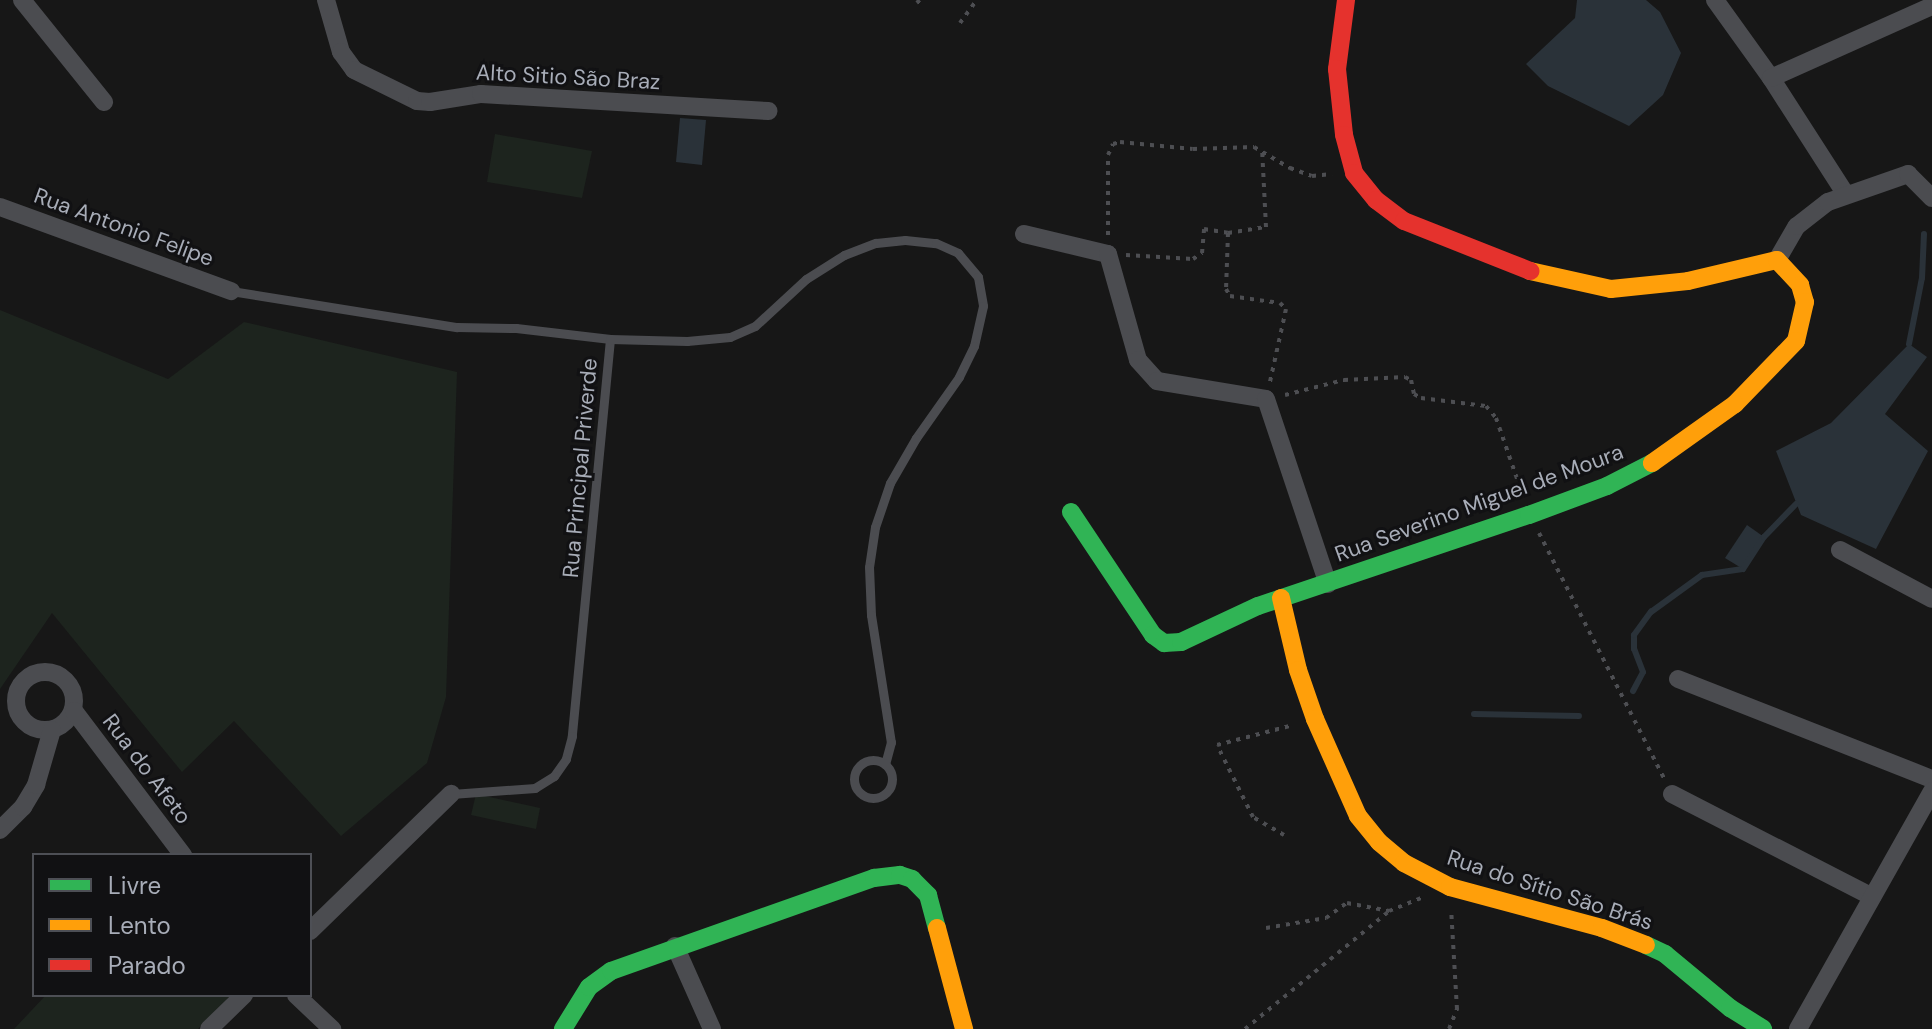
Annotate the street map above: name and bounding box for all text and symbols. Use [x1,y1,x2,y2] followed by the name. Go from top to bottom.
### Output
[475,59,661,95] street label: Alto Sitio São Braz
[31,182,217,272] street label: Rua Antonio Felipe
[557,357,603,579] street label: Rua Principal Priverde
[1331,438,1627,568] street label: Rua Severino Miguel de Moura
[97,709,197,829] street label: Rua do Afeto
[1444,844,1656,936] street label: Rua do Sítio São Brás
[32,853,312,997] legend
[108,870,161,901] text: Livre
[108,910,171,941] text: Lento
[108,950,186,981] text: Parado

